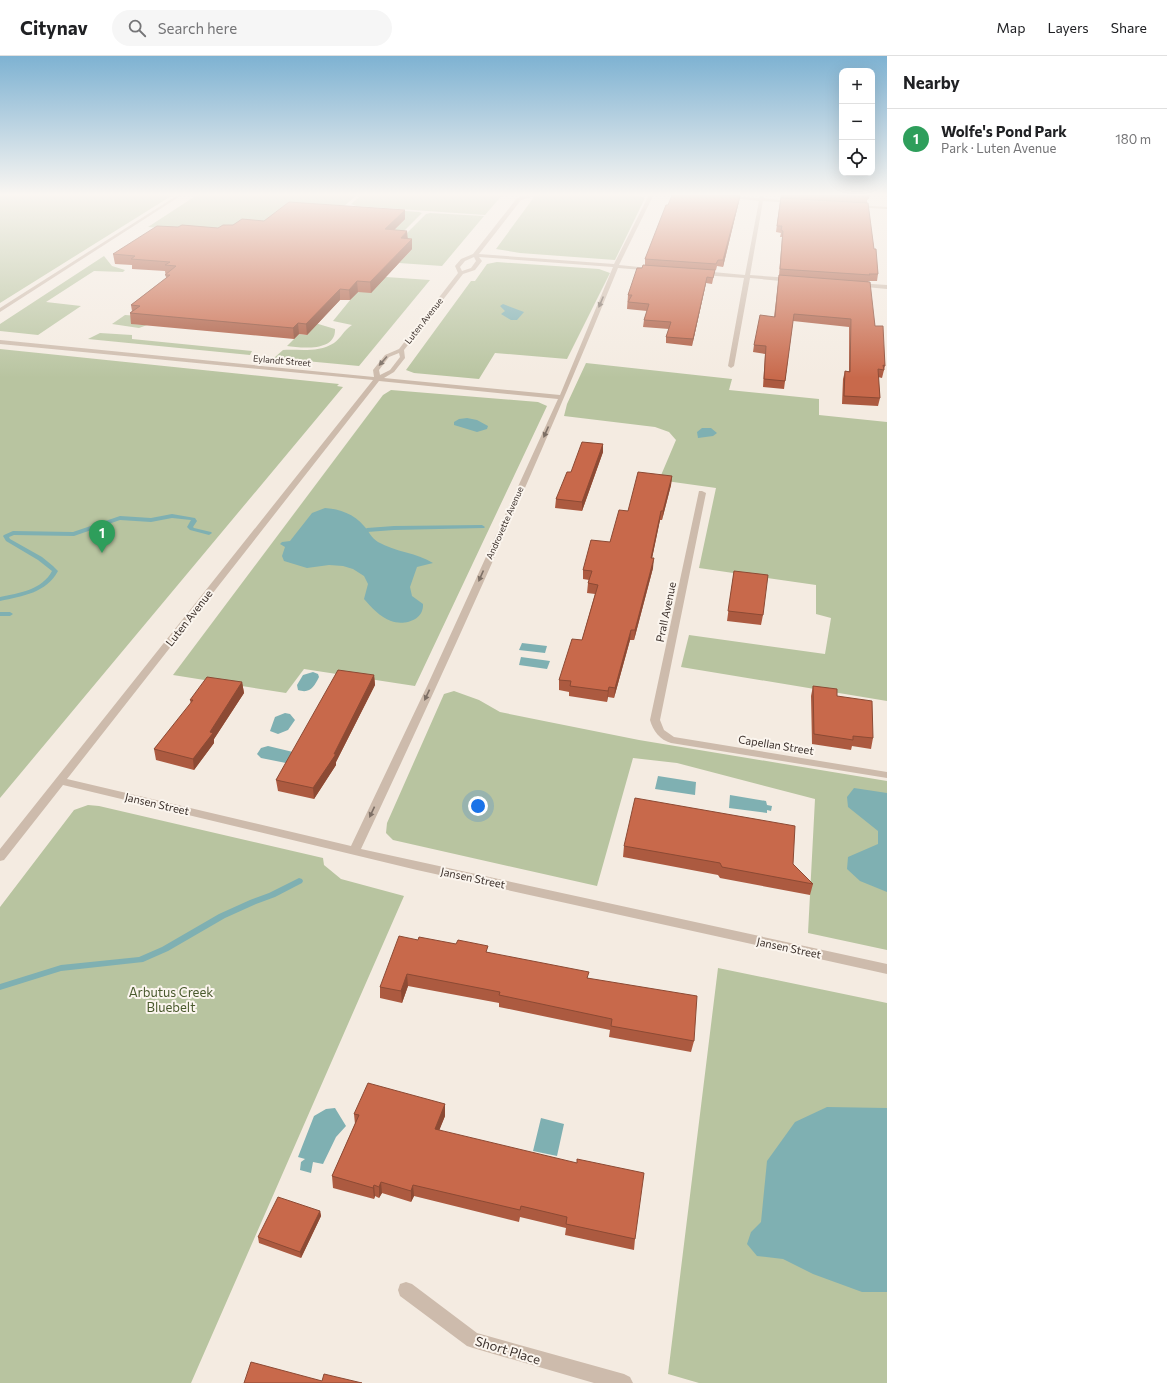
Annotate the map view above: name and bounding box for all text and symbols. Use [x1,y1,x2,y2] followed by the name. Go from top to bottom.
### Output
[112,10,392,46] search box
[20,16,88,39] text: Citynav
[126,17,148,39] icon: search
[158,19,237,37] text: Search here
[997,19,1025,36] text: Map
[1047,19,1089,36] text: Layers
[1111,19,1147,36] text: Share
[839,68,875,176] map controls
[839,68,875,104] button: +
[903,72,960,93] text: Nearby
[839,104,875,140] button: −
[941,122,1067,140] text: Wolfe's Pond Park
[913,131,919,147] text: 1
[1115,131,1151,147] text: 180 m
[839,140,875,176] button: locate
[941,140,1056,156] text: Park · Luten Avenue
[402,295,445,346] street label: Luten Avenue
[598,296,604,307] one-way arrow
[253,352,312,369] street label: Eylandt Street
[379,355,388,366] one-way arrow
[542,426,549,438] one-way arrow
[484,485,526,561] street label: Androvette Avenue
[89,520,115,553] pin: 1
[478,571,484,582] one-way arrow
[653,580,678,643] street label: Prall Avenue
[163,587,215,648] street label: Luten Avenue
[424,689,430,700] one-way arrow
[737,732,815,757] street label: Capellan Street
[123,790,191,818] street label: Jansen Street
[468,796,488,816] your location
[369,807,375,818] one-way arrow
[439,864,507,892] street label: Jansen Street
[755,934,823,962] street label: Jansen Street
[129,984,213,1015] park label: Arbutus Creek Bluebelt
[473,1332,543,1368] street label: Short Place

